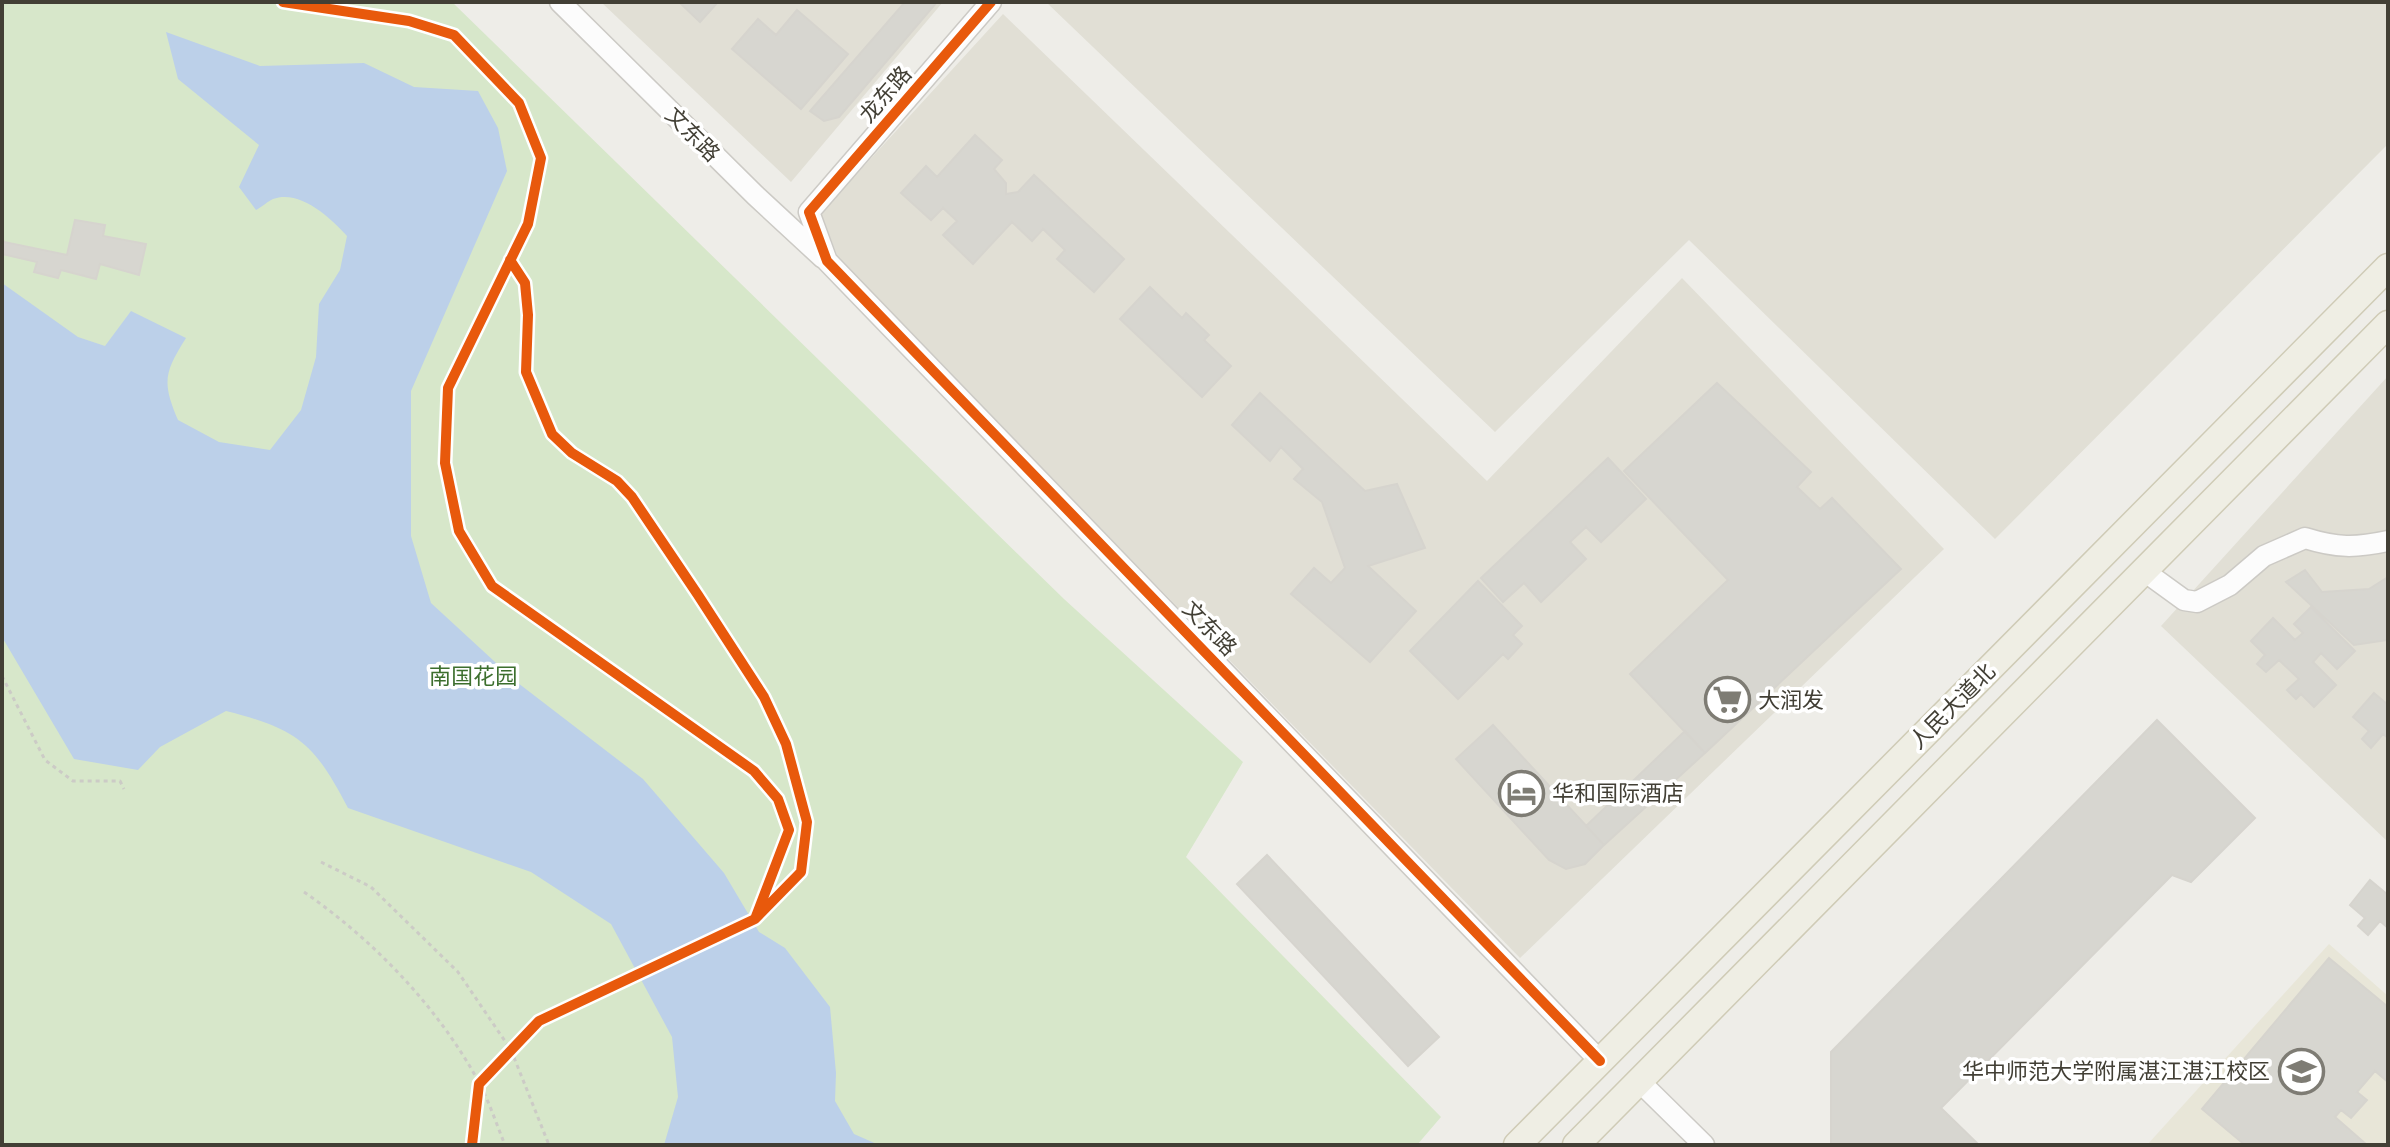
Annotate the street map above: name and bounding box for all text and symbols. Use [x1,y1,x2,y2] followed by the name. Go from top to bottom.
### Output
[855,62,919,129] street label: 龙东路
[658,103,724,169] street label: 文东路
[1176,597,1241,663] street label: 文东路
[1905,659,2002,756] street label: 人民大道北
[429,665,517,692] park label: 南国花园
[1703,676,1751,724] supermarket icon: 大润发
[1758,689,1824,716] place label: 大润发
[1497,769,1545,817] hotel icon: 华和国际酒店
[1552,782,1684,809] place label: 华和国际酒店
[2277,1047,2325,1095] school or university icon: 华中师范大学附属湛江湛江校区
[1962,1060,2270,1087] place label: 华中师范大学附属湛江湛江校区

